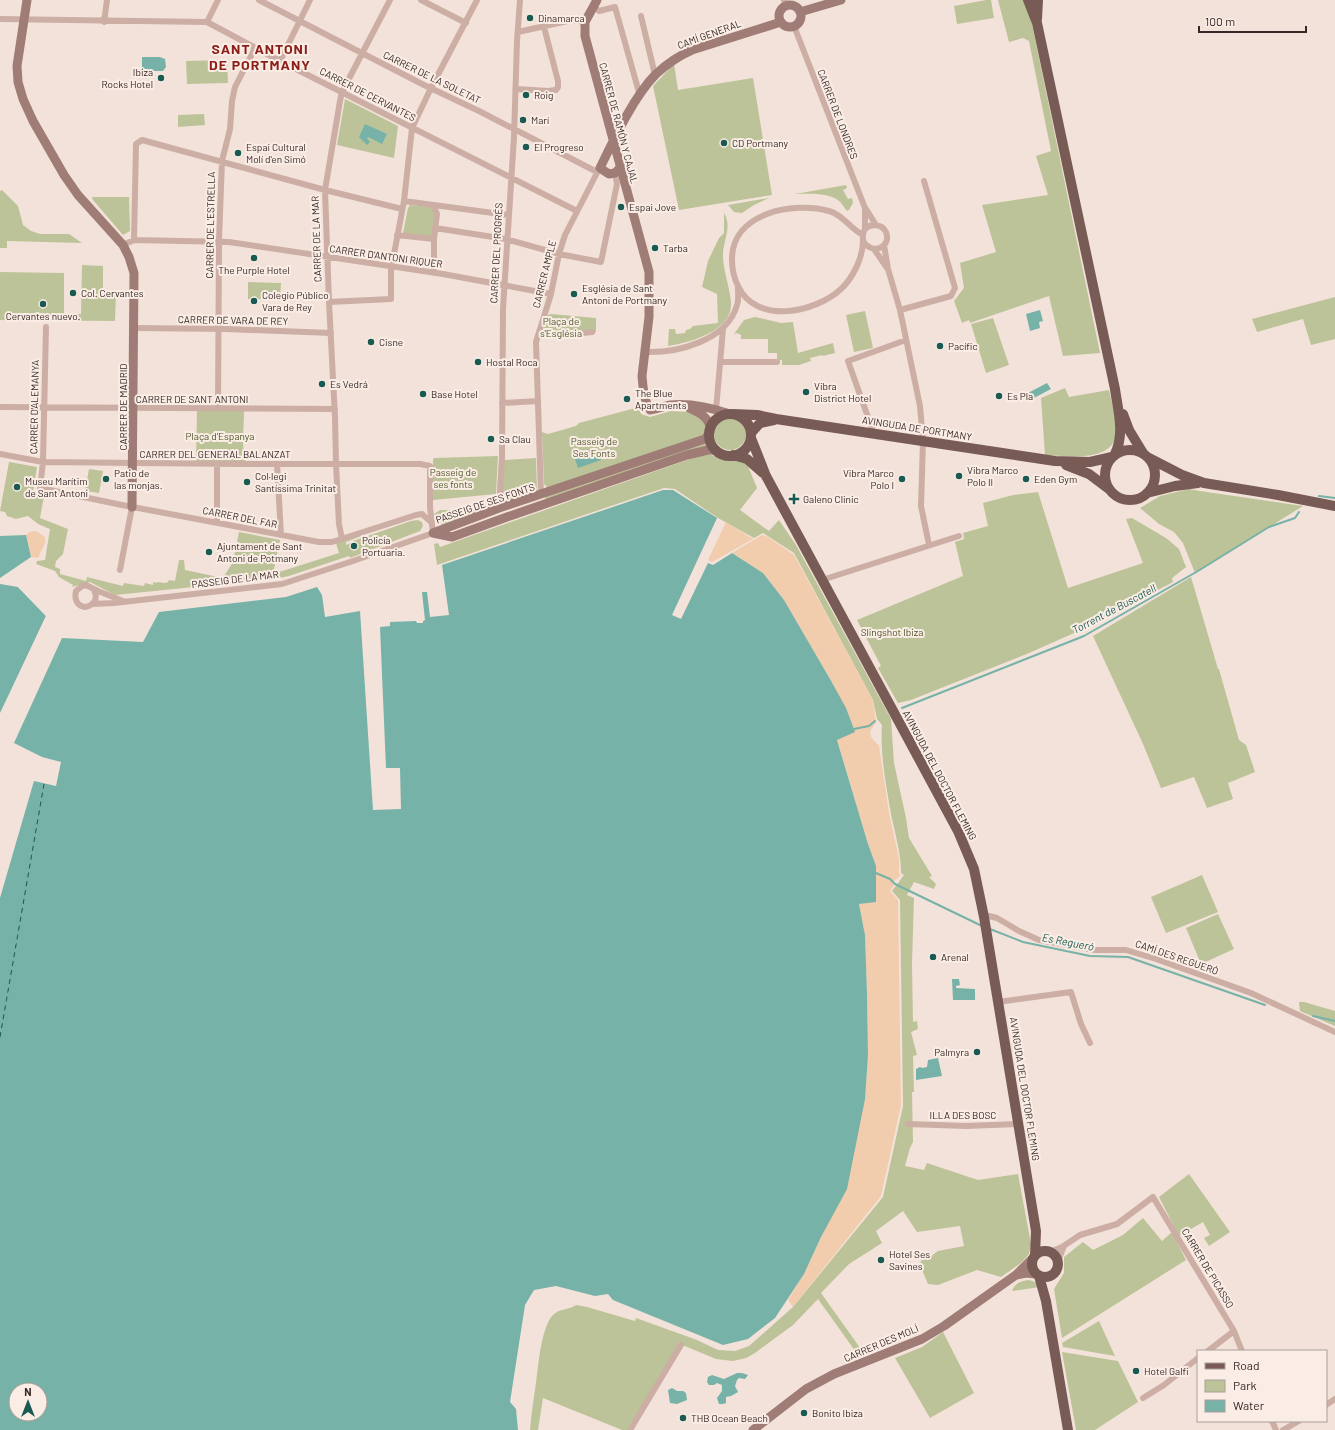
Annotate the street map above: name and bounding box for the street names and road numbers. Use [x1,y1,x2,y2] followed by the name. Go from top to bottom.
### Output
[675,17,743,51] street label: CAMÍ GENERAL
[381,48,483,106] street label: CARRER DE LA SOLETAT
[597,61,641,185] street label: CARRER DE RAMÓN Y CAJAL
[318,65,418,124] street label: CARRER DE CERVANTES
[815,67,861,161] street label: CARRER DE LONDRES
[203,172,217,278] street label: CARRER DE L'ESTRELLA
[308,196,324,282] street label: CARRER DE LA MAR
[487,202,505,304] street label: CARRER DEL PROGRÉS
[530,239,558,309] street label: CARRER AMPLE
[329,242,443,270] street label: CARRER D'ANTONI RIQUER
[178,313,289,327] street label: CARRER DE VARA DE REY
[27,360,41,454] street label: CARRER D'ALEMANYA
[117,363,129,451] street label: CARRER DE MADRID
[136,393,248,405] street label: CARRER DE SANT ANTONI
[861,413,973,443] street label: AVINGUDA DE PORTMANY
[139,448,291,460] street label: CARRER DEL GENERAL BALANZAT
[434,480,536,526] street label: PASSEIG DE SES FONTS
[202,504,278,530] street label: CARRER DEL FAR
[191,568,279,590] street label: PASSEIG DE LA MAR
[901,708,979,842] street label: AVINGUDA DEL DOCTOR FLEMING
[1134,937,1220,977] street label: CAMÍ DES REGUERÓ
[1008,1016,1042,1162] street label: AVINGUDA DEL DOCTOR FLEMING
[930,1109,996,1121] street label: ILLA DES BOSC
[1179,1226,1237,1310] street label: CARRER DE PICASSO
[842,1322,921,1364] street label: CARRER DES MOLÍ

